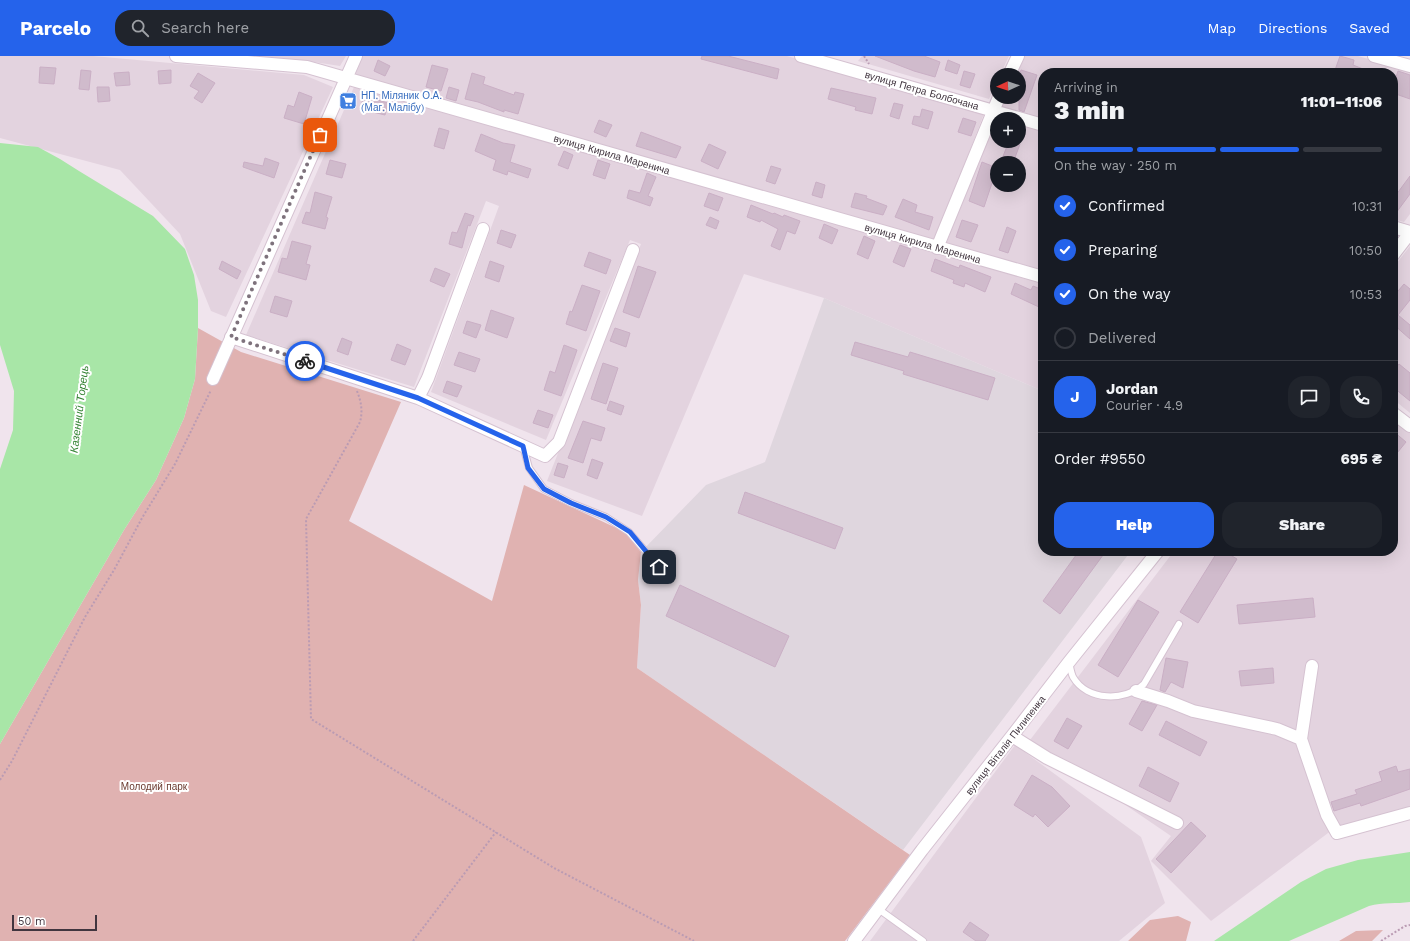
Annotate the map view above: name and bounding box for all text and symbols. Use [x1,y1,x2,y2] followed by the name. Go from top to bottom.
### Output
[115,10,395,46] search box
[20,17,91,40] text: Parcelo
[129,17,151,39] icon: search
[161,19,249,37] text: Search here
[1208,20,1236,36] text: Map
[1258,20,1327,36] text: Directions
[1349,20,1390,36] text: Saved
[990,68,1026,104] north arrow
[990,68,1026,192] map controls
[864,69,981,112] street label: вулиця Петра Болбочана
[1054,80,1118,95] text: Arriving in
[361,90,442,113] place label: НП. Міляник О.А. (Маг. Малібу)
[338,91,358,111] supermarket icon: НП. Міляник О.А. (Маг. Малібу)
[1301,93,1382,111] text: 11:01–11:06
[1054,95,1125,125] text: 3 min
[990,112,1026,148] button: +
[303,118,337,152] pin
[309,124,331,146] icon: bag
[553,133,672,176] street label: вулиця Кирила Маренича
[990,156,1026,192] button: −
[1054,158,1177,173] text: On the way · 250 m
[1054,195,1076,217] icon: check
[1088,197,1165,215] text: Confirmed
[1352,199,1382,214] text: 10:31
[864,222,983,265] street label: вулиця Кирила Маренича
[1054,239,1076,261] icon: check
[1088,241,1157,259] text: Preparing
[1349,243,1382,258] text: 10:50
[1054,283,1076,305] icon: check
[1088,285,1170,303] text: On the way
[1350,287,1382,302] text: 10:53
[1088,329,1156,347] text: Delivered
[285,341,325,381] courier
[294,350,316,372] icon: bike
[68,364,91,454] water label: Казенний Торець
[1288,376,1330,418] button: chat
[1340,376,1382,418] button: phone
[1106,380,1158,398] text: Jordan
[1070,388,1080,406] text: J
[1106,398,1183,413] text: Courier · 4.9
[1054,450,1146,468] text: Order #9550
[1341,450,1382,468] text: 695 ₴
[1054,502,1214,548] button: Help
[1222,502,1382,548] button: Share
[642,550,676,584] pin
[648,556,670,578] icon: home
[963,693,1048,797] street label: вулиця Віталія Пилипенка
[121,781,188,792] park label: Молодий парк
[12,913,97,932] scale bar
[18,915,45,928] text: 50 m

